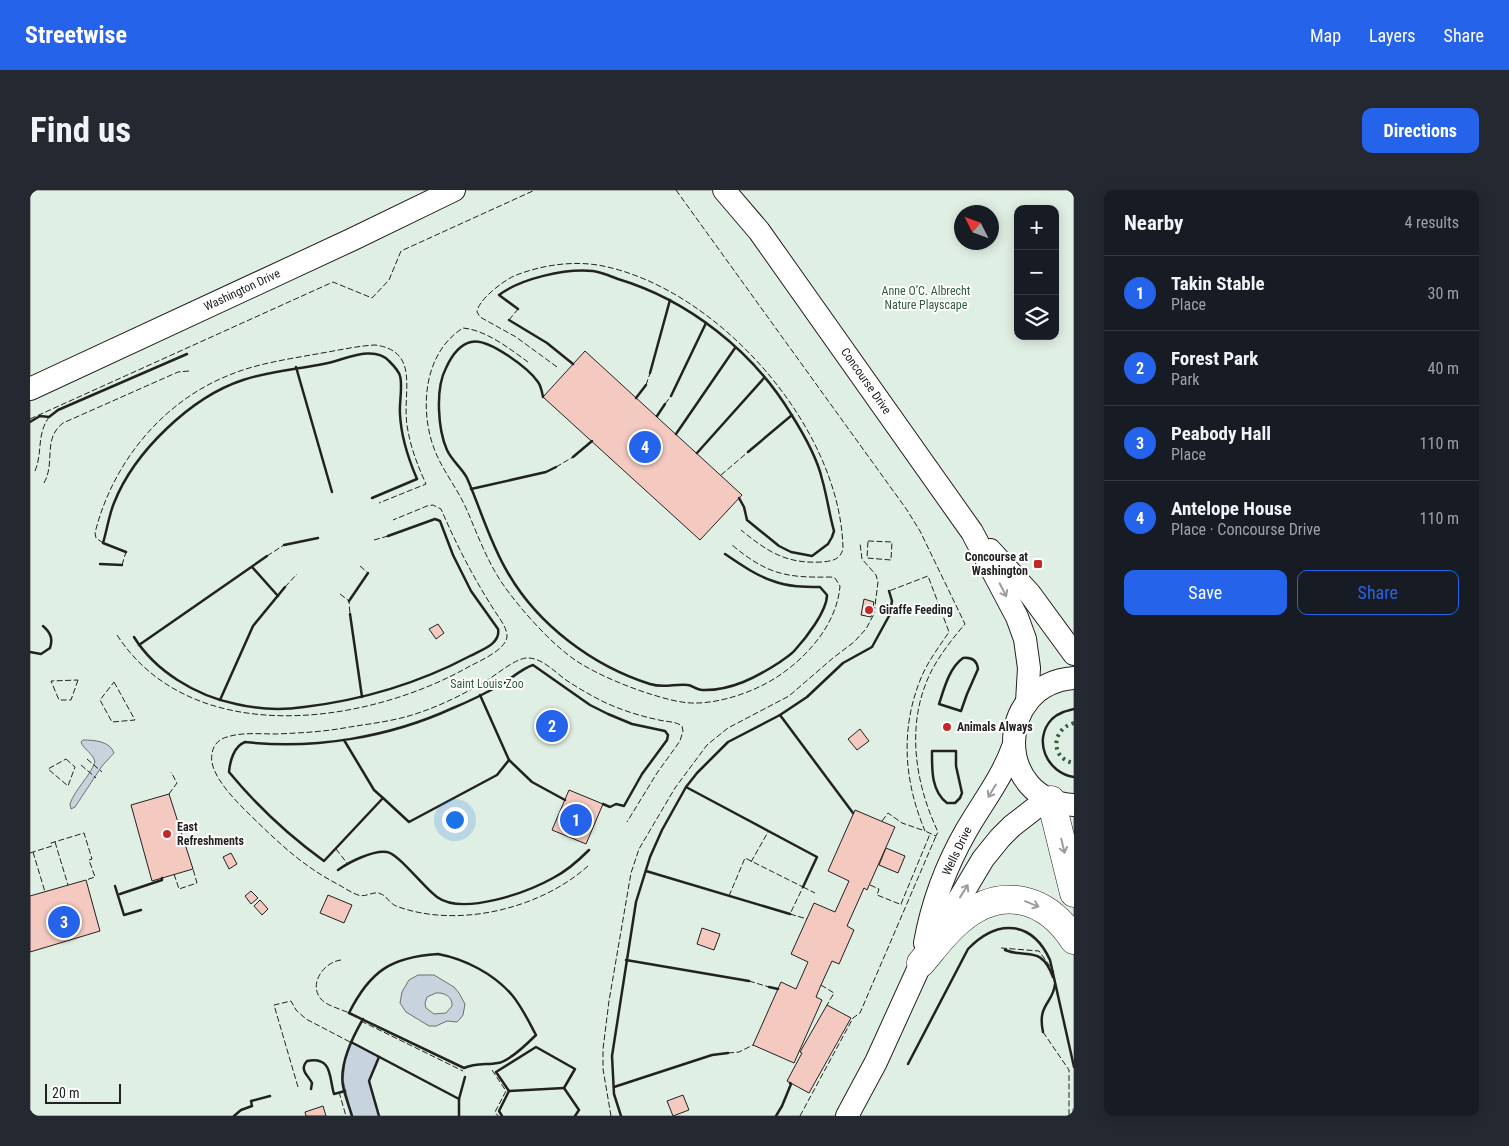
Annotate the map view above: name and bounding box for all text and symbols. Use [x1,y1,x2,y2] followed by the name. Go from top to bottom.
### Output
[25,21,127,49] text: Streetwise
[1310,25,1341,46] text: Map
[1369,25,1416,46] text: Layers
[1444,25,1484,46] text: Share
[1362,108,1479,153] button: Directions
[30,110,131,151] text: Find us
[954,205,999,250] north arrow
[1014,205,1059,340] map controls
[1014,205,1059,250] button: +
[1124,211,1183,235] text: Nearby
[1404,213,1459,232] text: 4 results
[1014,250,1059,295] button: −
[202,266,283,314] street label: Washington Drive
[1171,272,1265,295] text: Takin Stable
[882,284,971,312] park label: Anne O’C. Albrecht Nature Playscape
[1136,284,1144,303] text: 1
[1427,284,1459,303] text: 30 m
[1014,295,1059,340] button: layers
[1171,295,1206,314] text: Place
[838,345,894,417] street label: Concourse Drive
[1171,347,1258,370] text: Forest Park
[1136,359,1144,378] text: 2
[1427,359,1459,378] text: 40 m
[1171,370,1200,389] text: Park
[1171,422,1271,445] text: Peabody Hall
[629,428,661,466] pin: 4
[1136,434,1144,453] text: 3
[1420,434,1459,453] text: 110 m
[1171,445,1206,464] text: Place
[1171,497,1291,520] text: Antelope House
[1136,509,1144,528] text: 4
[1420,509,1459,528] text: 110 m
[1171,520,1321,539] text: Place · Concourse Drive
[965,550,1028,578] place label: Concourse at Washington
[1032,558,1044,570] marker: Concourse at Washington
[1124,570,1287,615] button: Save
[1297,570,1459,615] button: Share
[998,583,1008,598] one-way arrow
[879,603,953,617] place label: Giraffe Feeding
[863,604,875,616] marker: Giraffe Feeding
[450,677,524,691] park label: Saint Louis Zoo
[536,707,568,745] pin: 2
[957,720,1033,734] place label: Animals Always
[941,721,953,733] marker: Animals Always
[986,783,996,797] one-way arrow
[560,801,592,839] pin: 1
[442,807,468,833] your location
[177,820,245,848] place label: East Refreshments
[939,824,975,878] street label: Wells Drive
[161,828,173,840] marker: East Refreshments
[1059,838,1068,854] one-way arrow
[958,884,969,898] one-way arrow
[1024,900,1039,909] one-way arrow
[48,903,80,941] pin: 3
[45,1081,121,1104] scale bar
[52,1085,80,1101] text: 20 m

